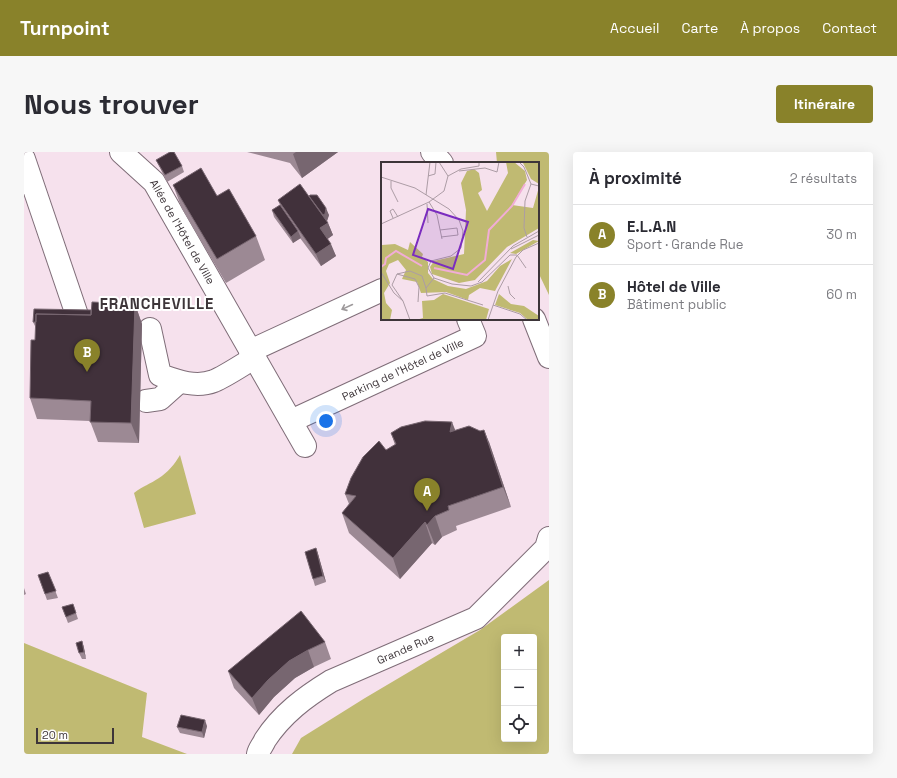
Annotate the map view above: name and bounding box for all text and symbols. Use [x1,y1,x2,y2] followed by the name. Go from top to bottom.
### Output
[20,16,110,41] text: Turnpoint
[610,19,659,37] text: Accueil
[681,19,718,37] text: Carte
[740,19,800,37] text: À propos
[822,19,877,37] text: Contact
[776,85,873,123] button: Itinéraire
[24,86,199,122] text: Nous trouver
[381,162,539,320] inset map
[589,167,682,189] text: À proximité
[790,170,857,187] text: 2 résultats
[147,177,218,287] street label: Allée de l'Hôtel de Ville
[627,217,676,236] text: E.L.A.N
[598,226,606,243] text: A
[826,226,857,243] text: 30 m
[627,236,743,253] text: Sport · Grande Rue
[627,277,721,296] text: Hôtel de Ville
[598,286,606,303] text: B
[826,286,857,303] text: 60 m
[100,294,214,313] district label: FRANCHEVILLE
[627,296,727,313] text: Bâtiment public
[341,304,353,311] one-way arrow
[340,335,466,404] street label: Parking de l'Hôtel de Ville
[74,339,100,372] pin: B
[316,411,336,431] your location
[414,478,440,511] pin: A
[375,630,436,667] street label: Grande Rue
[501,634,537,742] map controls
[501,634,537,670] button: +
[501,670,537,706] button: −
[501,706,537,742] button: locate
[36,726,114,745] scale bar
[42,728,68,742] text: 20 m

